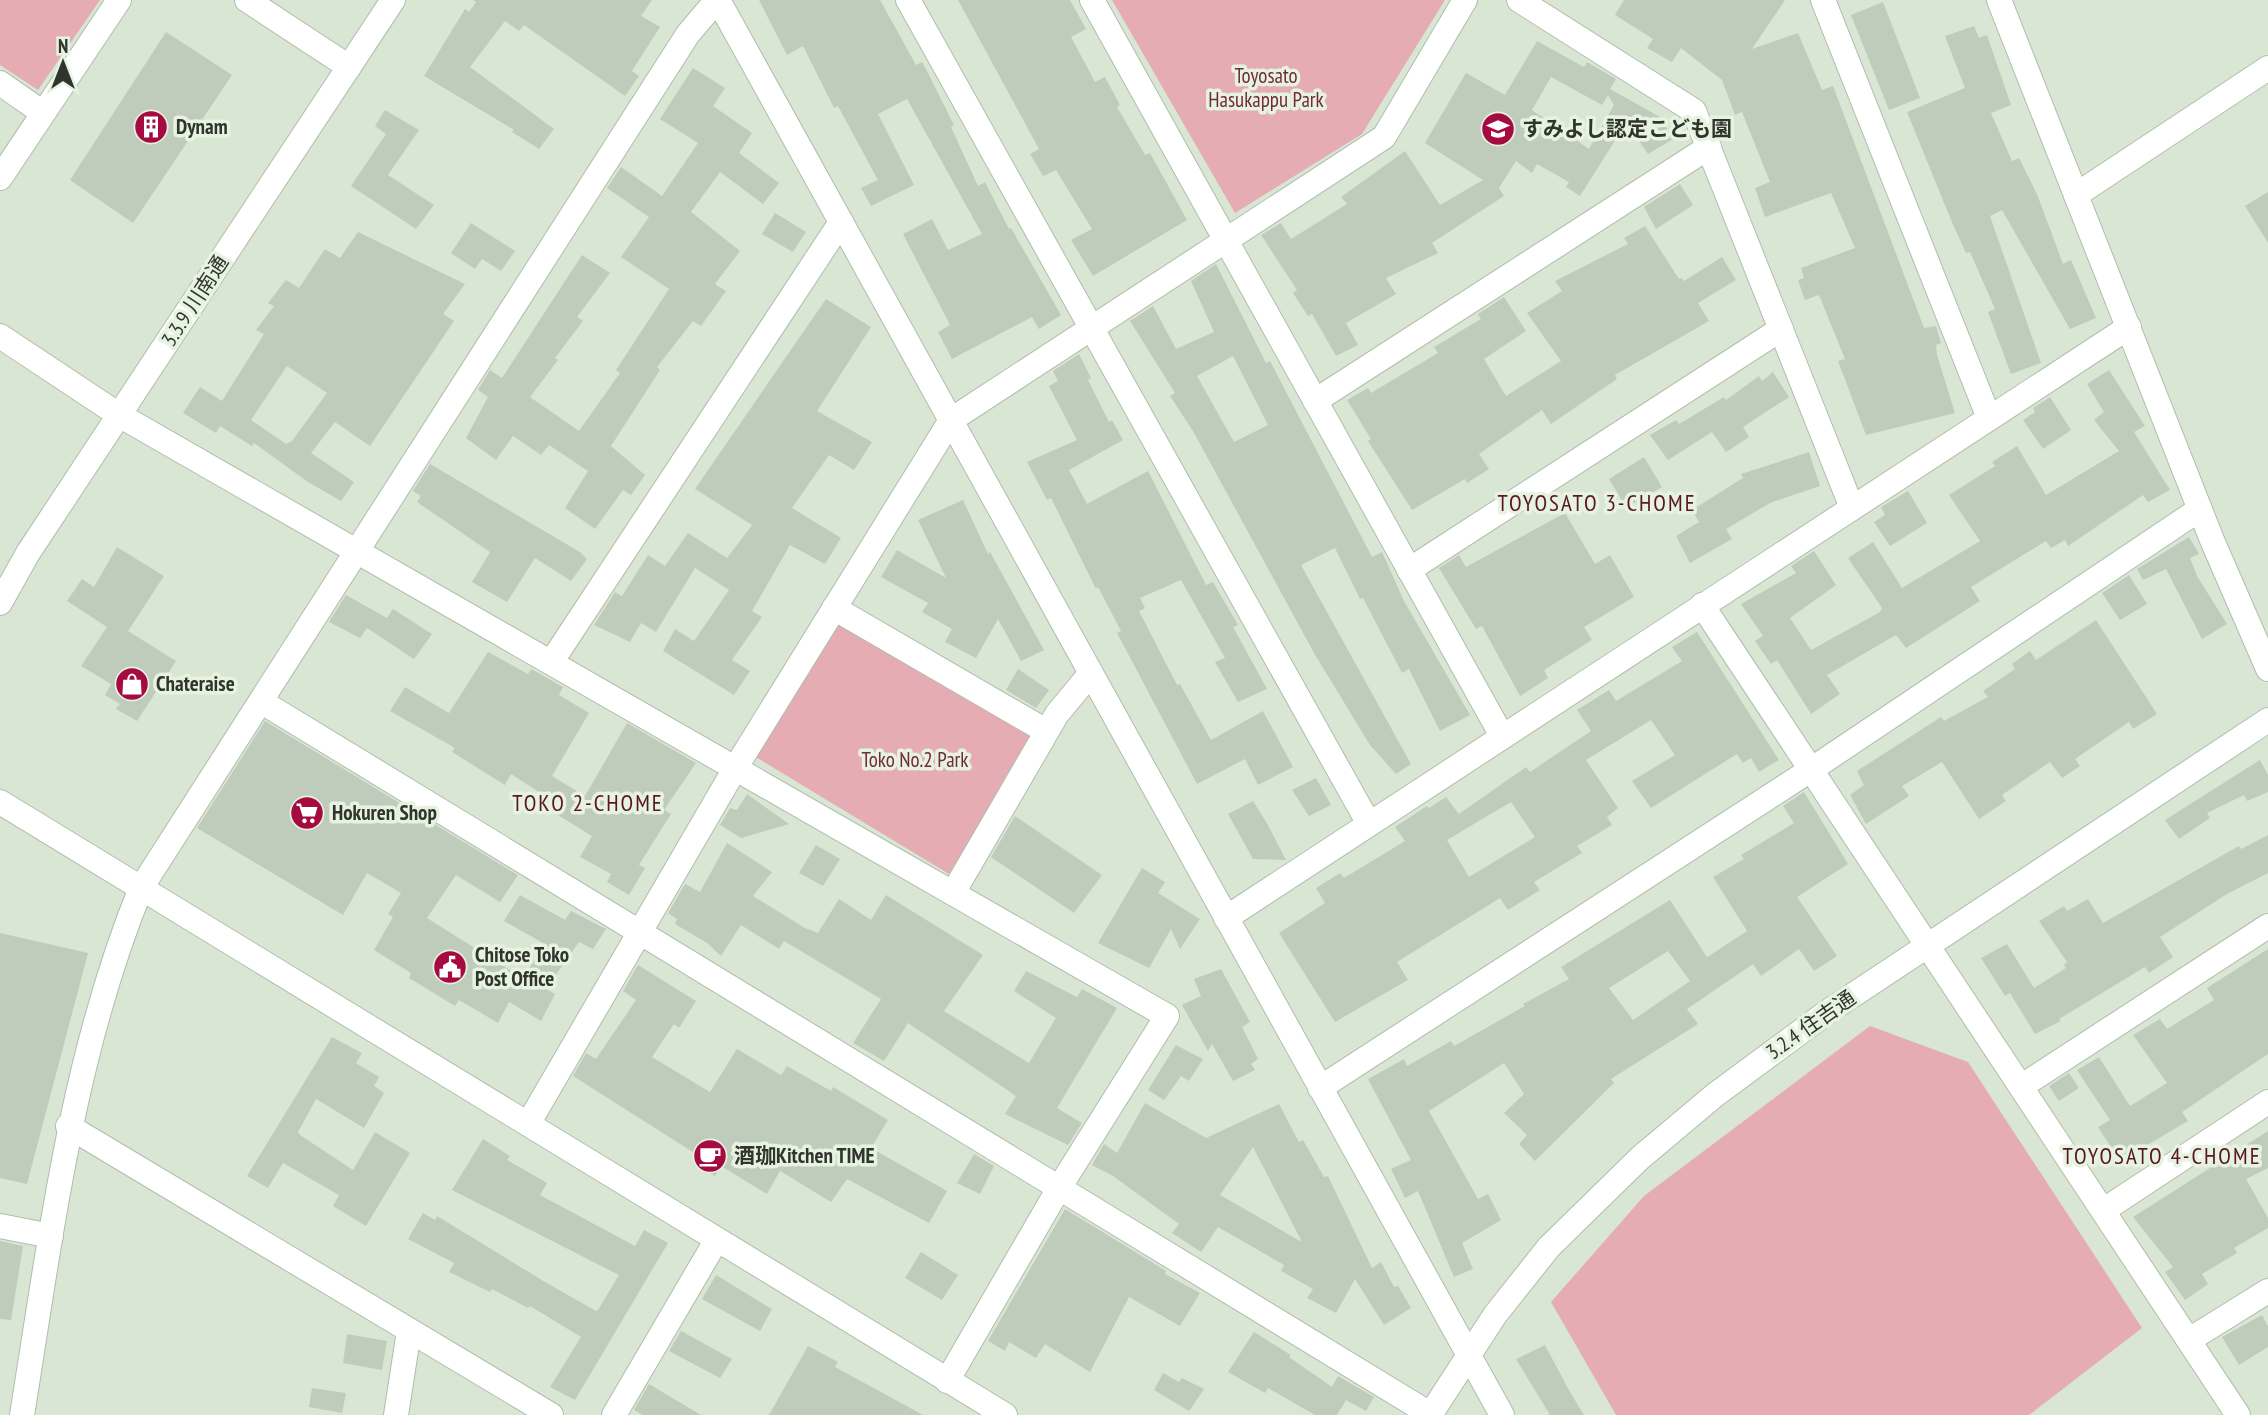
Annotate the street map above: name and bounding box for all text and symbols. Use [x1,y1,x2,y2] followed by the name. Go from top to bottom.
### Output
[28,28,98,98] north arrow
[58,34,68,58] text: N
[1208,62,1324,113] park label: Toyosato Hasukappu Park
[132,108,170,146] building icon: Dynam
[1479,110,1517,148] school or university icon: すみよし認定こども園
[176,113,228,140] place label: Dynam
[1522,115,1732,142] place label: すみよし認定こども園
[155,250,234,351] street label: 3.3.9 川南通
[1497,488,1697,517] district label: TOYOSATO 3-CHOME
[113,665,151,703] shop icon: Chateraise
[156,670,235,697] place label: Chateraise
[862,746,968,773] park label: Toko No.2 Park
[512,788,664,817] district label: TOKO 2-CHOME
[288,794,326,832] supermarket icon: Hokuren Shop
[332,799,437,826] place label: Hokuren Shop
[475,941,569,992] place label: Chitose Toko Post Office
[431,948,469,986] public building icon: Chitose Toko Post Office
[1761,984,1861,1065] street label: 3.2.4 住吉通
[691,1137,729,1175] cafe icon: 酒珈Kitchen TIME
[2062,1141,2262,1170] district label: TOYOSATO 4-CHOME
[734,1142,875,1169] place label: 酒珈Kitchen TIME

